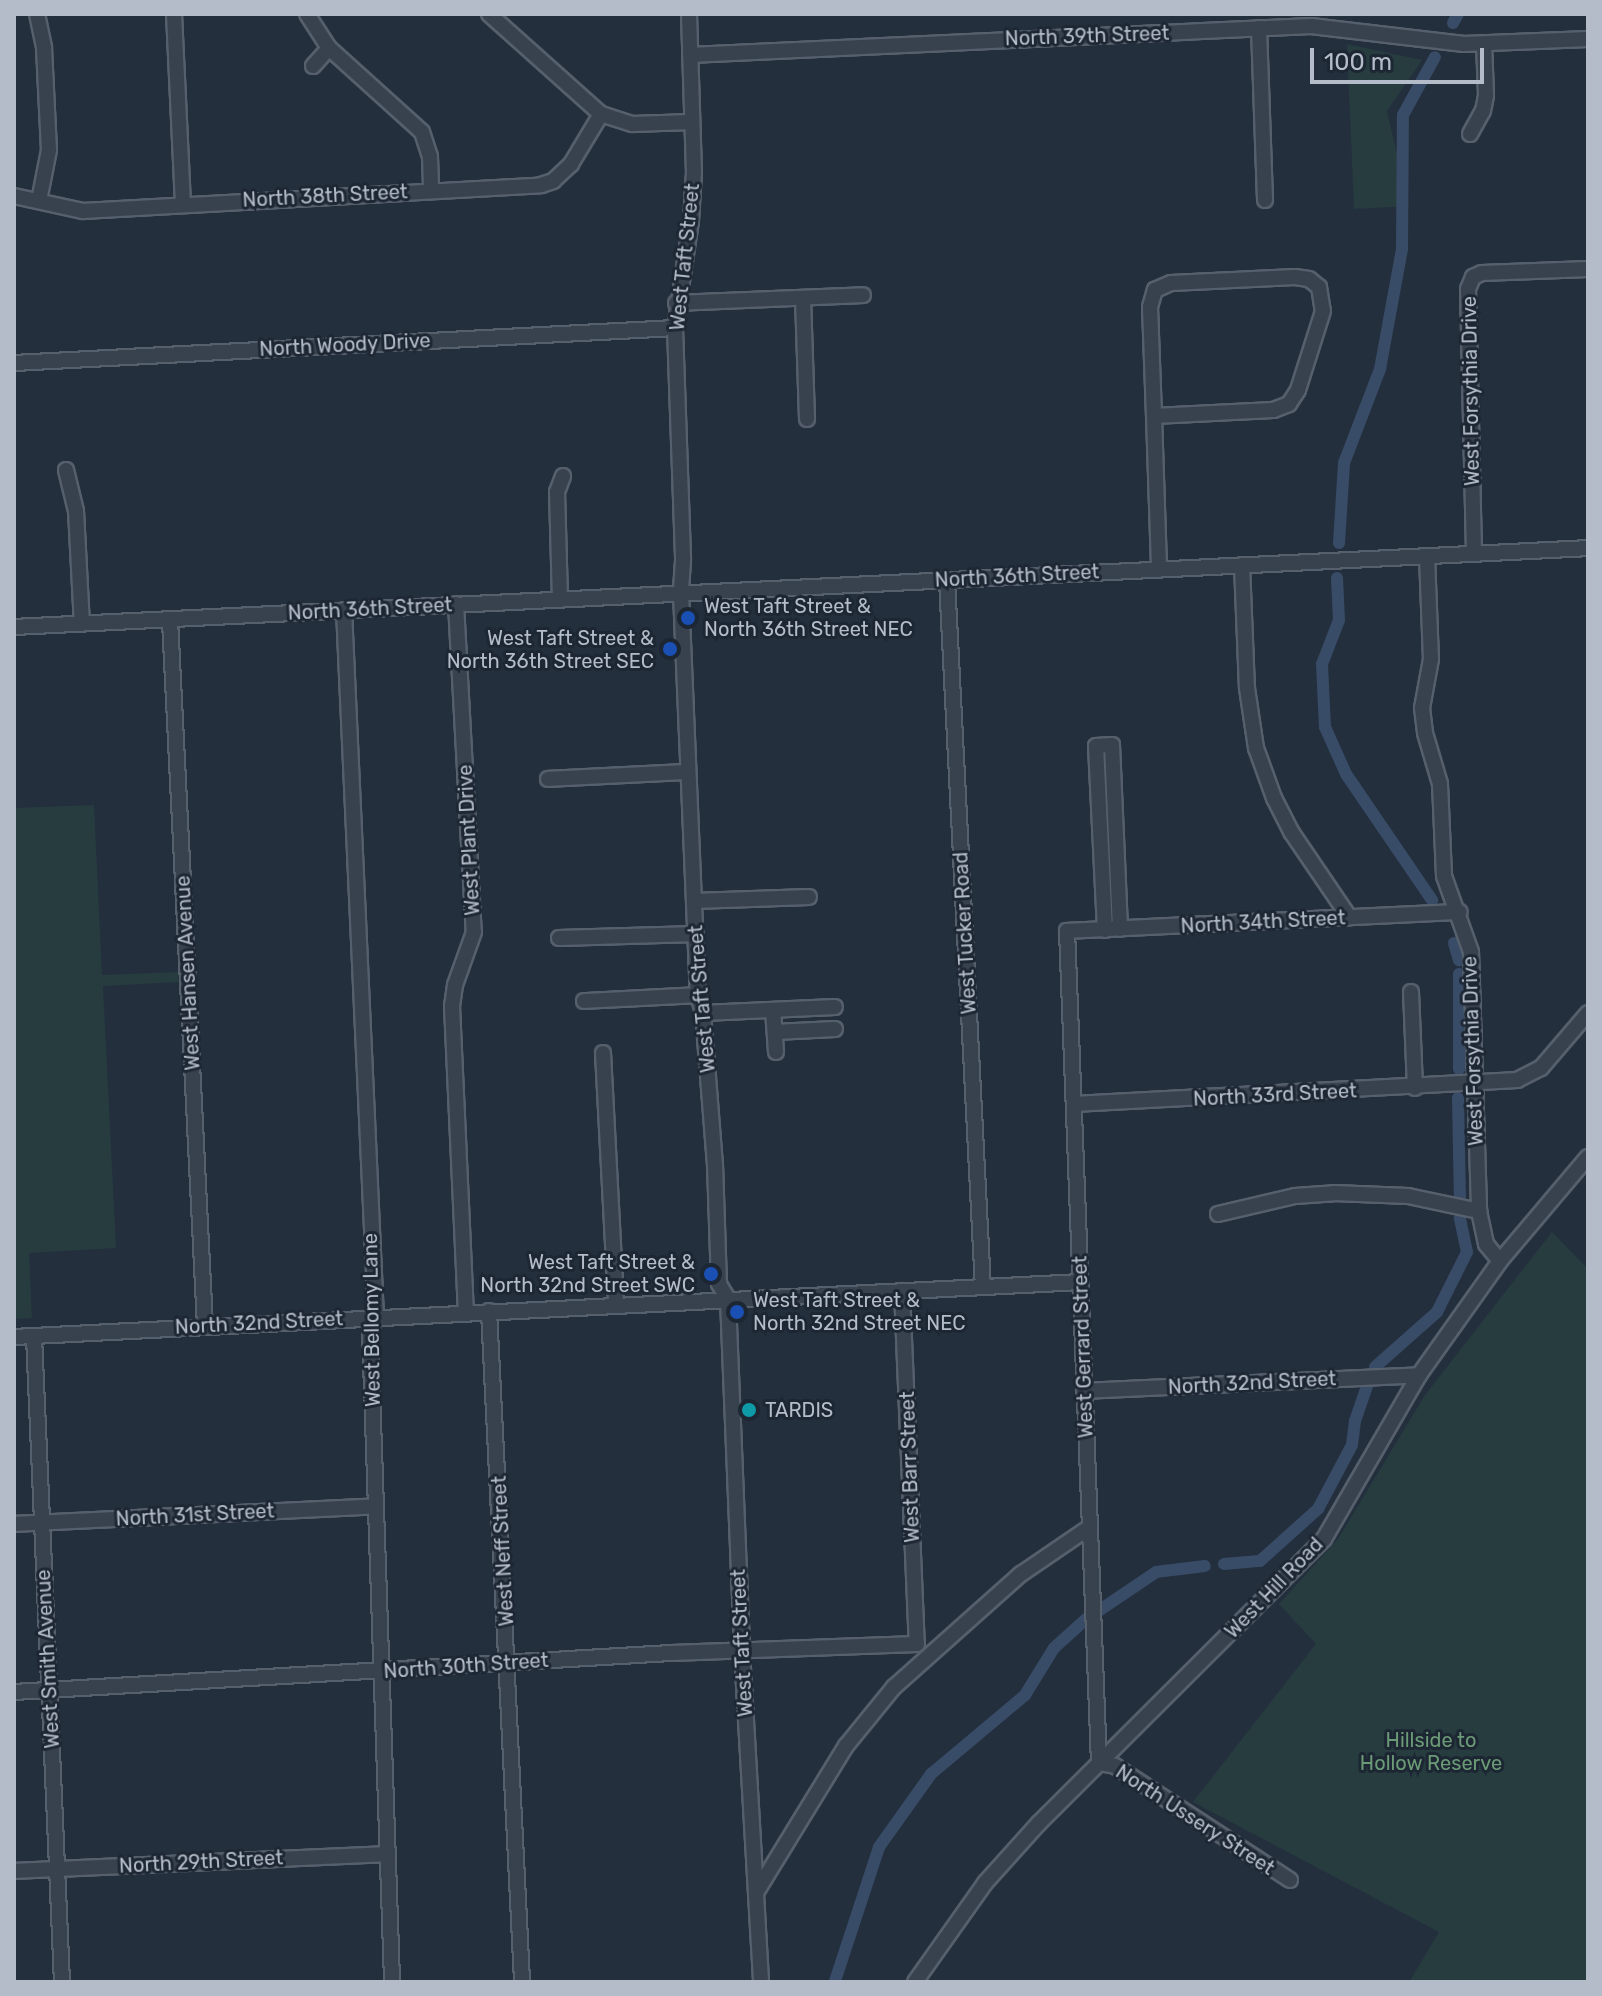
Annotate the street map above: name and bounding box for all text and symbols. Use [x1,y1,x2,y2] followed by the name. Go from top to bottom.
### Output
[1004,21,1170,51] street label: North 39th Street
[1314,32,1488,82] scale bar
[1324,48,1392,76] text: 100 m
[242,180,408,212] street label: North 38th Street
[665,182,705,332] street label: West Taft Street
[1457,296,1485,486] street label: West Forsythia Drive
[258,329,432,361] street label: North Woody Drive
[934,560,1100,592] street label: North 36th Street
[287,593,453,625] street label: North 36th Street
[704,594,913,641] place label: West Taft Street & North 36th Street NEC
[679,609,697,627] marker: West Taft Street & North 36th Street NEC
[447,626,654,673] place label: West Taft Street & North 36th Street SEC
[661,640,679,658] marker: West Taft Street & North 36th Street SEC
[453,764,485,916] street label: West Plant Drive
[949,851,981,1015] street label: West Tucker Road
[171,875,205,1071] street label: West Hansen Avenue
[1180,906,1346,938] street label: North 34th Street
[684,924,720,1074] street label: West Taft Street
[1458,956,1488,1146] street label: West Forsythia Drive
[1193,1079,1357,1111] street label: North 33rd Street
[358,1233,386,1407] street label: West Bellomy Lane
[480,1250,695,1297] place label: West Taft Street & North 32nd Street SWC
[1068,1255,1098,1439] street label: West Gerrard Street
[702,1265,720,1283] marker: West Taft Street & North 32nd Street SWC
[753,1288,965,1335] place label: West Taft Street & North 32nd Street NEC
[728,1303,746,1321] marker: West Taft Street & North 32nd Street NEC
[174,1307,344,1339] street label: North 32nd Street
[1167,1367,1337,1399] street label: North 32nd Street
[895,1391,925,1543] street label: West Barr Street
[765,1398,833,1422] place label: TARDIS
[740,1401,758,1419] marker: TARDIS
[487,1475,519,1627] street label: West Neff Street
[115,1499,275,1531] street label: North 31st Street
[1220,1533,1328,1643] street label: West Hill Road
[726,1568,758,1718] street label: West Taft Street
[31,1569,65,1749] street label: West Smith Avenue
[383,1648,549,1684] street label: North 30th Street
[1360,1728,1502,1775] park label: Hillside to Hollow Reserve
[1111,1760,1279,1880] street label: North Ussery Street
[118,1846,284,1878] street label: North 29th Street

